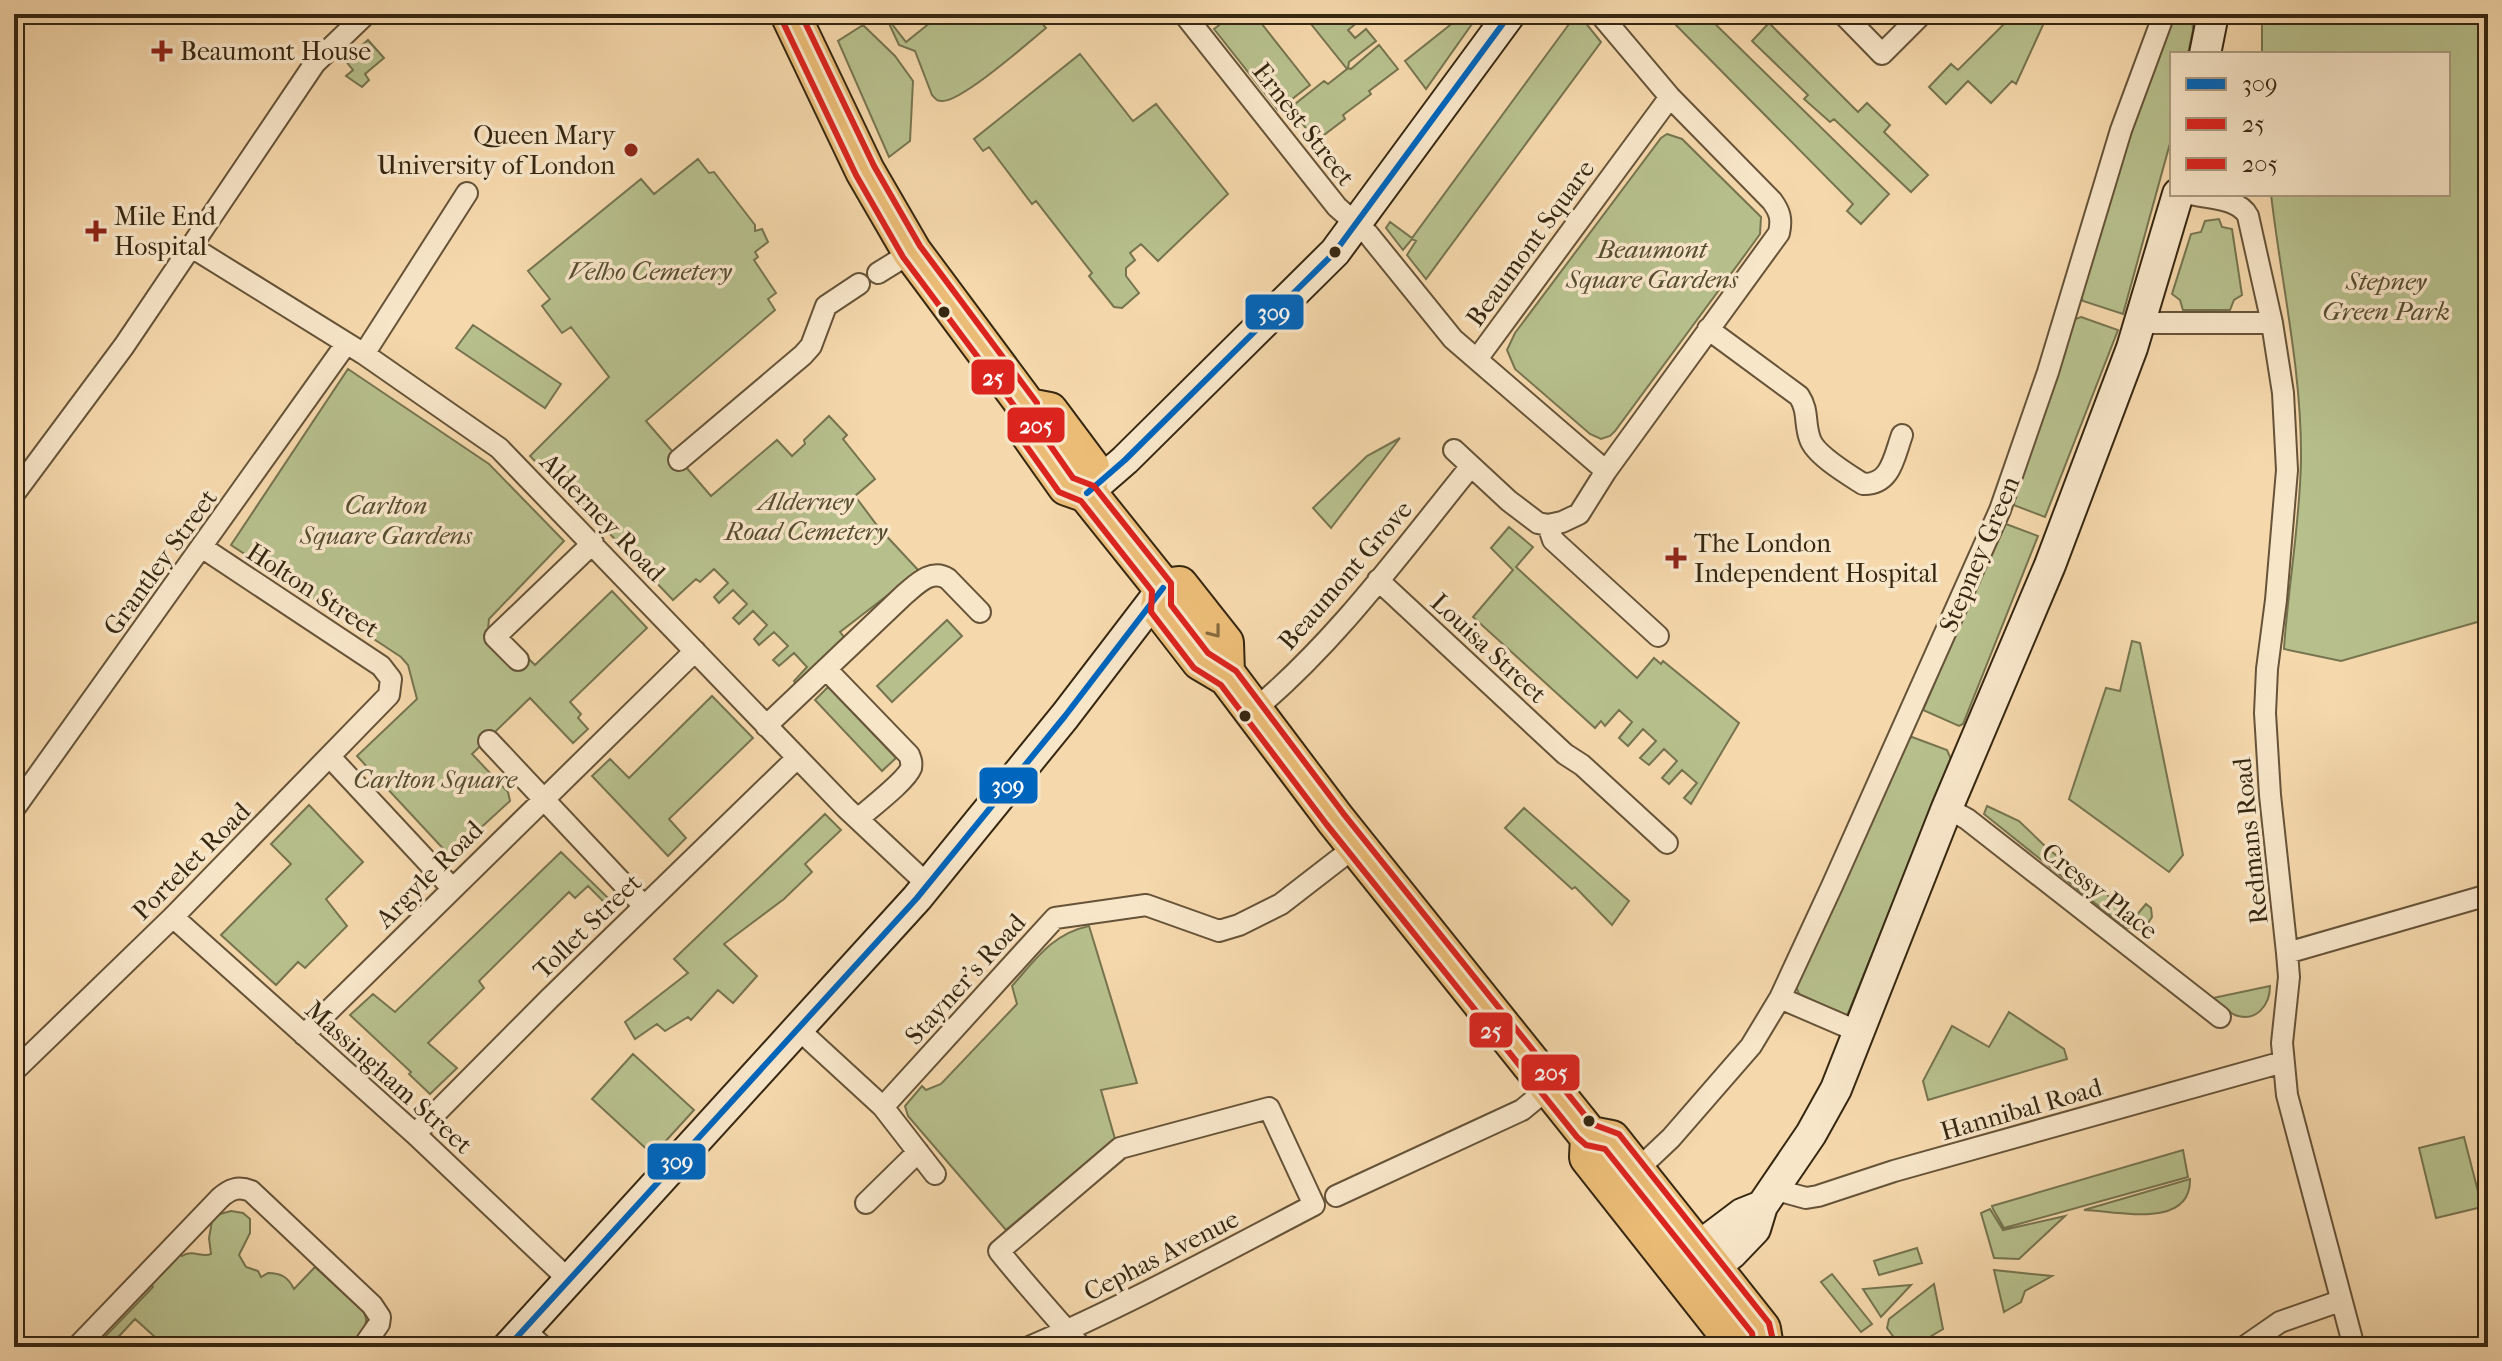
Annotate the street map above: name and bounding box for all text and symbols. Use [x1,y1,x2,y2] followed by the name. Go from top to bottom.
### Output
[180,36,371,67] place label: Beaumont House
[151,40,173,62] marker: Beaumont House
[2170,52,2450,196] legend
[1246,57,1362,193] street label: Ernest Street
[2242,70,2278,98] text: 309
[2242,110,2265,138] text: 25
[377,120,616,181] place label: Queen Mary University of London
[622,141,640,159] marker: Queen Mary University of London
[2242,150,2278,178] text: 205
[1460,154,1601,333] street label: Beaumont Square
[114,201,217,262] place label: Mile End Hospital
[85,220,107,242] marker: Mile End Hospital
[1565,234,1739,295] park label: Beaumont Square Gardens
[1327,244,1343,260] unlabelled marker
[568,256,733,287] park label: Velho Cemetery
[2322,266,2450,327] park label: Stepney Green Park
[1244,293,1305,331] line badge: 309
[1258,300,1290,326] text: 309
[936,304,952,320] unlabelled marker
[970,358,1016,396] line badge: 25
[983,365,1004,391] text: 25
[1006,406,1066,444] line badge: 205
[1020,413,1053,439] text: 205
[533,446,672,589] street label: Alderney Road
[1933,471,2026,637] street label: Stepney Green
[97,483,224,641] street label: Grantley Street
[723,486,888,547] park label: Alderney Road Cemetery
[299,490,473,551] park label: Carlton Square Gardens
[1272,494,1419,656] street label: Beaumont Grove
[1694,528,1938,589] place label: The London Independent Hospital
[241,536,385,645] street label: Holton Street
[1665,547,1687,569] marker: The London Independent Hospital
[1424,587,1553,710] street label: Louisa Street
[1205,623,1219,638] one-way arrow
[1237,708,1253,724] unlabelled marker
[2226,755,2275,926] street label: Redmans Road
[353,764,518,795] park label: Carlton Square
[978,766,1039,805] line badge: 309
[992,773,1024,799] text: 309
[126,795,257,927] street label: Portelet Road
[369,814,490,935] street label: Argyle Road
[2035,836,2164,946] street label: Cressy Place
[527,867,648,986] street label: Tollet Street
[899,907,1033,1051] street label: Stayner's Road
[299,994,479,1161] street label: Massingham Street
[1468,1011,1514,1049] line badge: 25
[1481,1018,1502,1044] text: 25
[1520,1053,1581,1092] line badge: 205
[1535,1060,1568,1086] text: 205
[1937,1071,2106,1147] street label: Hannibal Road
[1581,1113,1597,1129] unlabelled marker
[646,1142,707,1181] line badge: 309
[661,1149,693,1175] text: 309
[1078,1203,1244,1308] street label: Cephas Avenue

